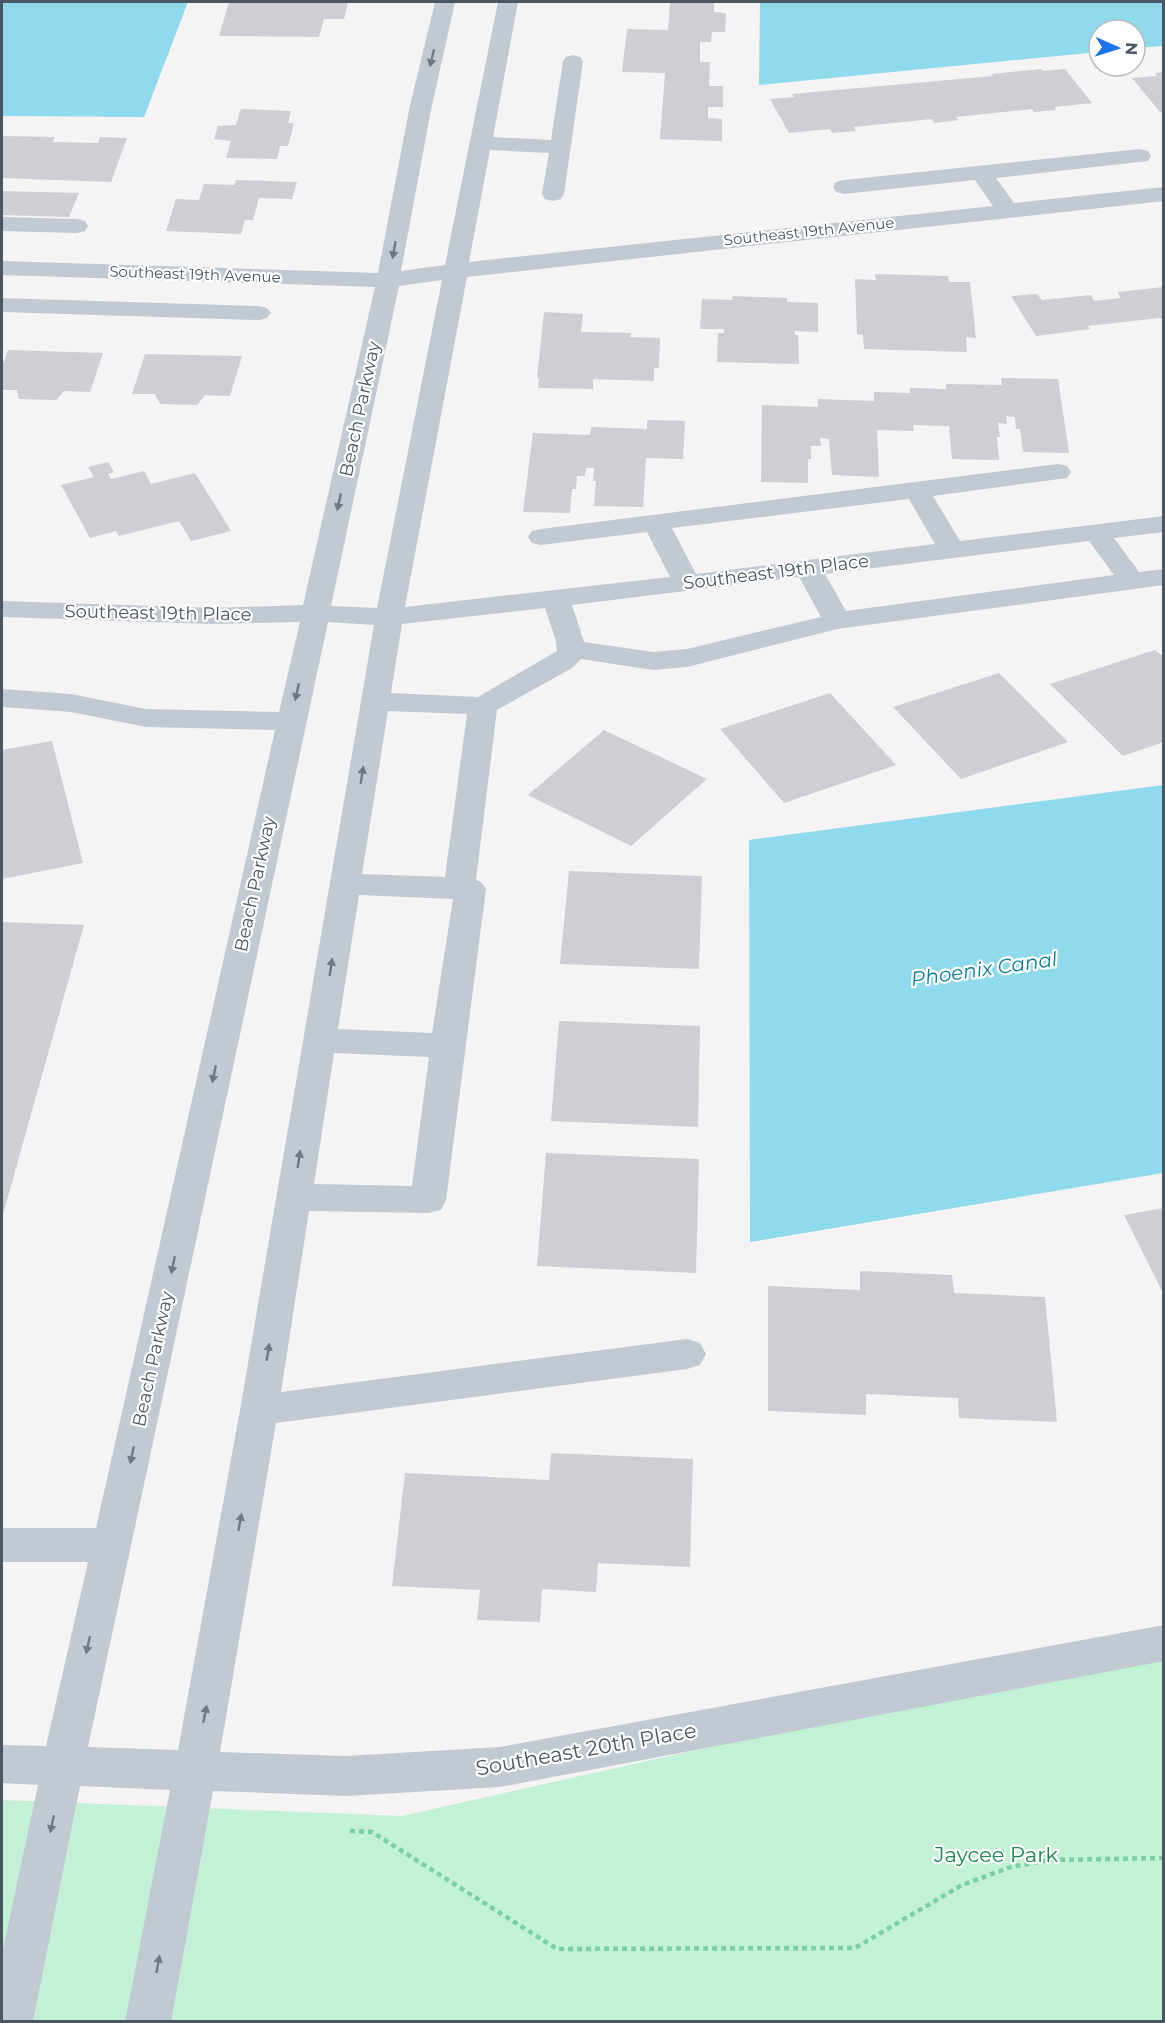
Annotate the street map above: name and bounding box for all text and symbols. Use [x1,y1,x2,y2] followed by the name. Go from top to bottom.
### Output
[1087,18,1147,78] north arrow
[1122,42,1141,56] text: N
[426,49,436,68] one-way arrow
[723,213,895,249] street label: Southeast 19th Avenue
[389,240,398,259] one-way arrow
[109,262,281,286] street label: Southeast 19th Avenue
[335,339,385,479] street label: Beach Parkway
[334,493,343,512] one-way arrow
[682,550,870,594] street label: Southeast 19th Place
[64,600,252,626] street label: Southeast 19th Place
[292,683,301,702] one-way arrow
[358,765,367,784] one-way arrow
[230,814,280,954] street label: Beach Parkway
[909,947,1059,991] water label: Phoenix Canal
[326,957,335,976] one-way arrow
[209,1065,219,1083] one-way arrow
[295,1150,304,1169] one-way arrow
[168,1256,177,1275] one-way arrow
[128,1289,178,1429] street label: Beach Parkway
[264,1342,273,1361] one-way arrow
[127,1446,136,1465] one-way arrow
[236,1513,245,1532] one-way arrow
[83,1636,92,1655] one-way arrow
[201,1705,210,1724] one-way arrow
[474,1717,698,1781] street label: Southeast 20th Place
[47,1814,56,1833] one-way arrow
[933,1842,1058,1867] park label: Jaycee Park
[154,1954,163,1973] one-way arrow

